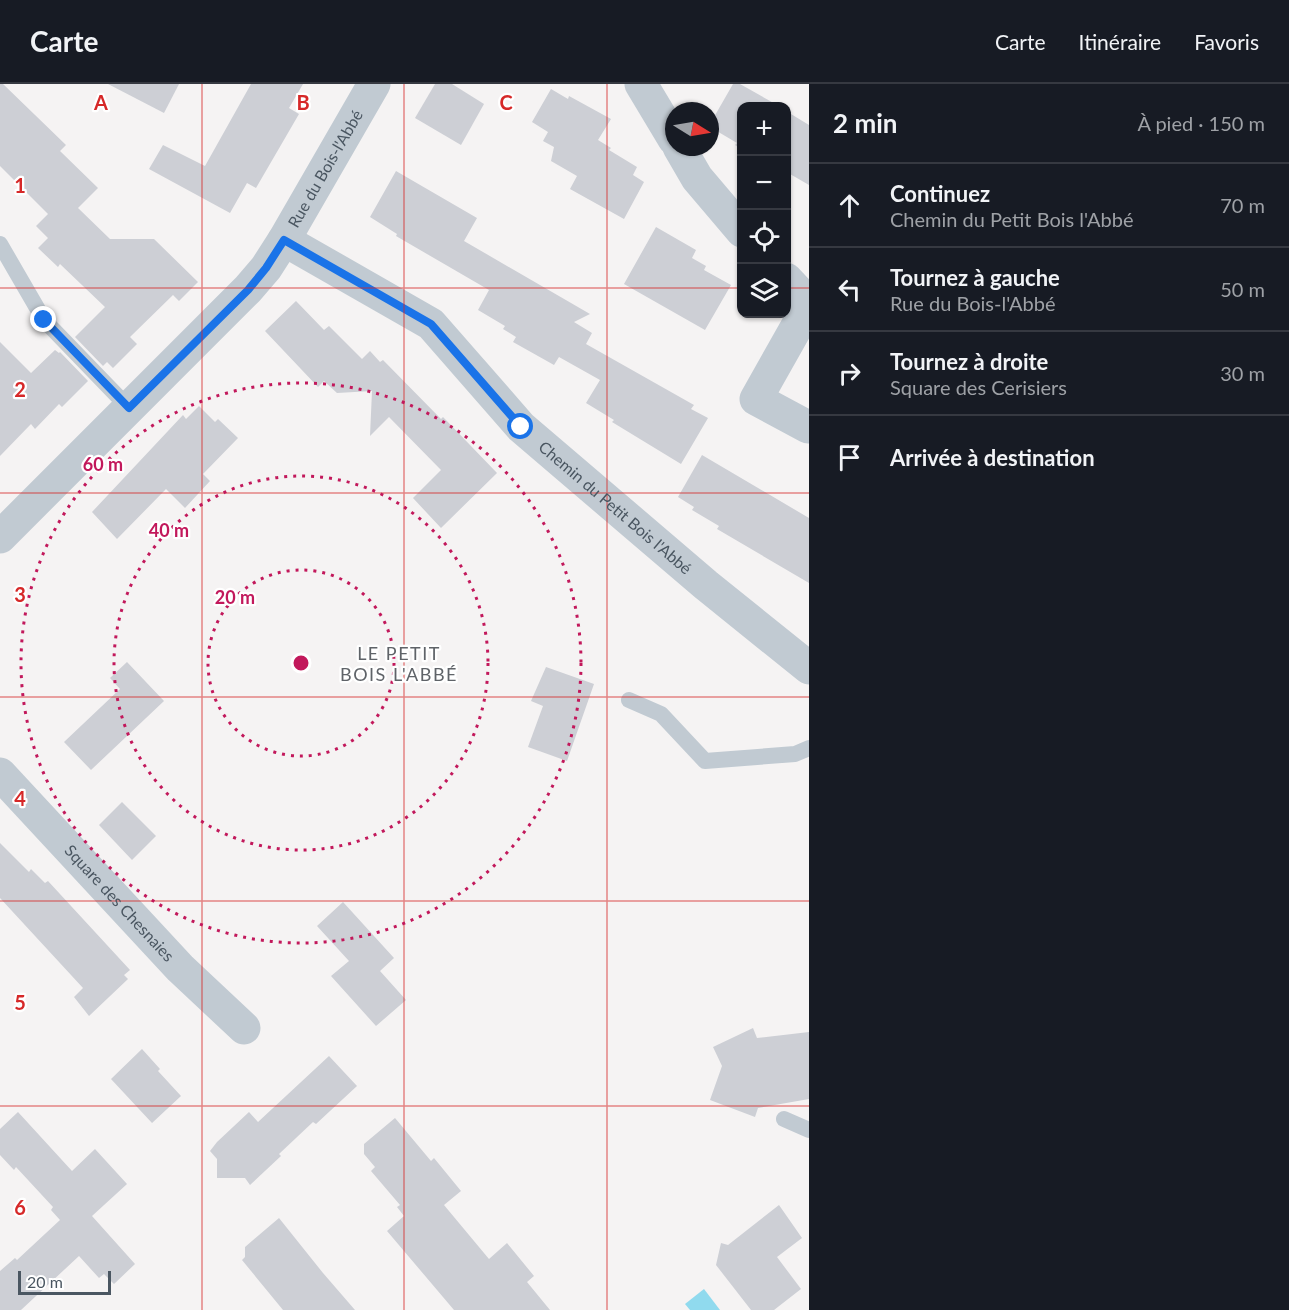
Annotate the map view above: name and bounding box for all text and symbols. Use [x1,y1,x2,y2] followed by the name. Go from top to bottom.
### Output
[30,24,98,58] text: Carte
[995,29,1046,54] text: Carte
[1079,29,1161,54] text: Itinéraire
[1194,29,1259,54] text: Favoris
[93,90,108,114] text: A
[296,90,310,114] text: B
[499,90,513,114] text: C
[665,102,719,156] north arrow
[737,102,791,318] map controls
[737,102,791,156] button: +
[283,106,366,231] street label: Rue du Bois-l'Abbé
[833,107,897,139] text: 2 min
[1137,111,1265,135] text: À pied · 150 m
[737,156,791,210] button: −
[14,173,26,197] text: 1
[890,180,990,207] text: Continuez
[833,189,866,222] icon: ahead
[1220,193,1265,217] text: 70 m
[890,207,1134,231] text: Chemin du Petit Bois l'Abbé
[737,210,791,264] button: locate
[737,264,791,318] button: layers
[890,264,1060,291] text: Tournez à gauche
[833,273,866,306] icon: left
[1220,277,1265,301] text: 50 m
[890,291,1056,315] text: Rue du Bois-l'Abbé
[30,306,56,332] route end
[890,348,1048,375] text: Tournez à droite
[833,357,866,390] icon: right
[1220,361,1265,385] text: 30 m
[890,375,1067,399] text: Square des Cerisiers
[14,377,26,401] text: 2
[507,413,533,439] route start
[535,437,696,578] street label: Chemin du Petit Bois l'Abbé
[833,441,866,474] icon: arrive
[890,444,1095,471] text: Arrivée à destination
[83,453,123,475] text: 60 m
[149,519,189,541] text: 40 m
[14,582,26,606] text: 3
[215,586,255,608] text: 20 m
[340,642,458,685] district label: LE PETIT BOIS L'ABBÉ
[291,653,311,673] centre of rings
[14,786,26,810] text: 4
[61,840,179,965] street label: Square des Chesnaies
[14,990,26,1014] text: 5
[14,1195,26,1219] text: 6
[18,1268,111,1296] scale bar
[27,1272,63,1291] text: 20 m

